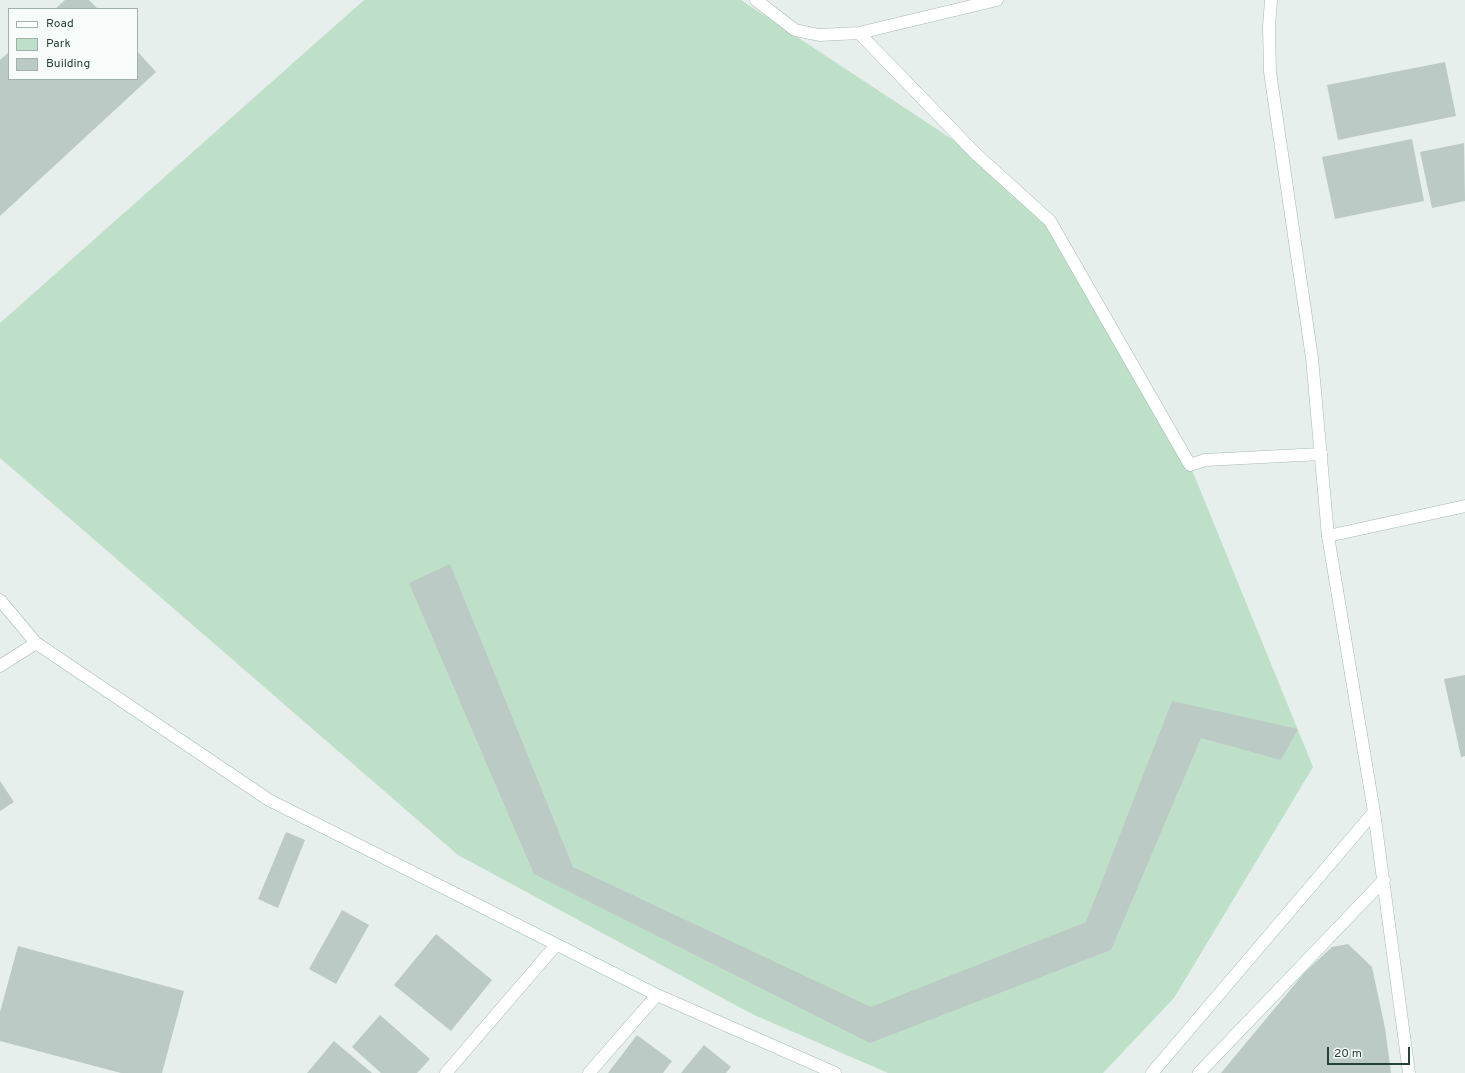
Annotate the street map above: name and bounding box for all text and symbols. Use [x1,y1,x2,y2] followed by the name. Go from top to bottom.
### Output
[8,8,138,80] legend
[46,16,74,32] text: Road
[46,36,71,52] text: Park
[46,56,90,72] text: Building
[1329,1039,1412,1065] scale bar
[1334,1046,1362,1062] text: 20 m

